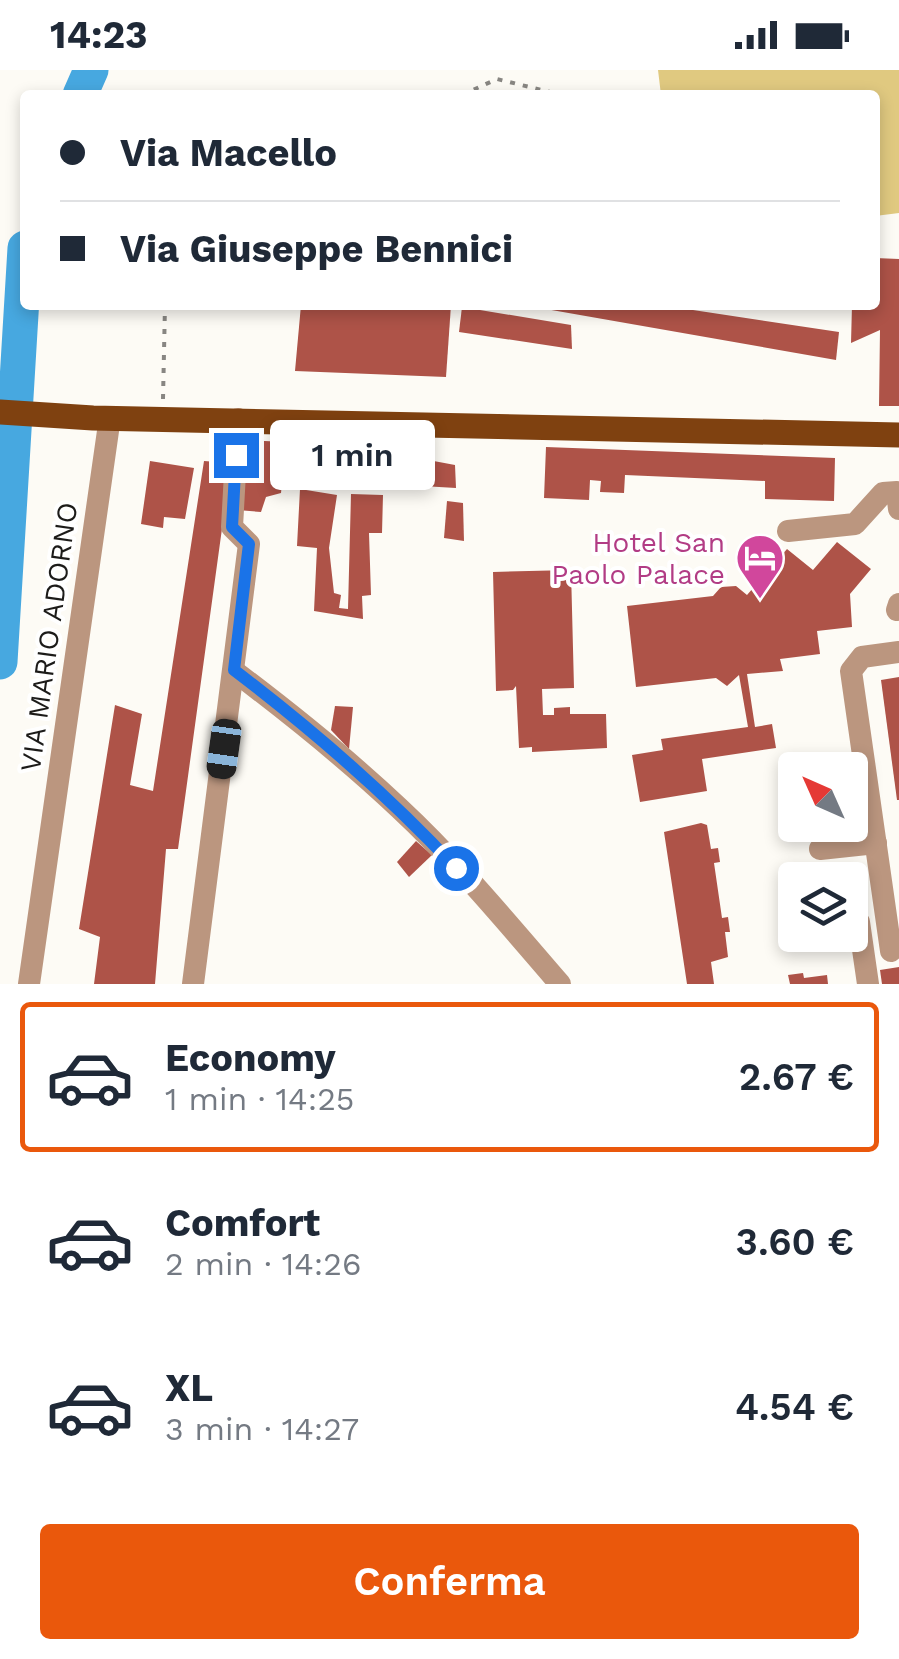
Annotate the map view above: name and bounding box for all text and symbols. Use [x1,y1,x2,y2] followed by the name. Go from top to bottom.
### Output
[50,13,148,57] text: 14:23
[120,131,337,175] text: Via Macello
[120,227,513,271] text: Via Giuseppe Bennici
[271,420,436,490] callout: 1 min
[214,433,259,478] route end
[311,436,394,474] text: 1 min
[14,500,84,774] street label: VIA MARIO ADORNO
[551,526,725,591] place label: Hotel San Paolo Palace
[734,532,786,600] hotel icon: Hotel San Paolo Palace
[205,717,243,781] car
[778,752,868,842] north arrow
[778,752,868,952] map controls
[434,846,479,891] route start
[778,862,868,952] button: layers
[45,1032,135,1122] icon: car
[165,1036,336,1080] text: Economy
[739,1055,854,1099] text: 2.67 €
[165,1080,354,1118] text: 1 min · 14:25
[45,1197,135,1287] icon: car
[165,1201,320,1245] text: Comfort
[736,1220,854,1264] text: 3.60 €
[165,1245,361,1283] text: 2 min · 14:26
[45,1362,135,1452] icon: car
[165,1366,213,1410] text: XL
[735,1385,854,1429] text: 4.54 €
[165,1410,359,1448] text: 3 min · 14:27
[40,1524,859,1639] button: Conferma

